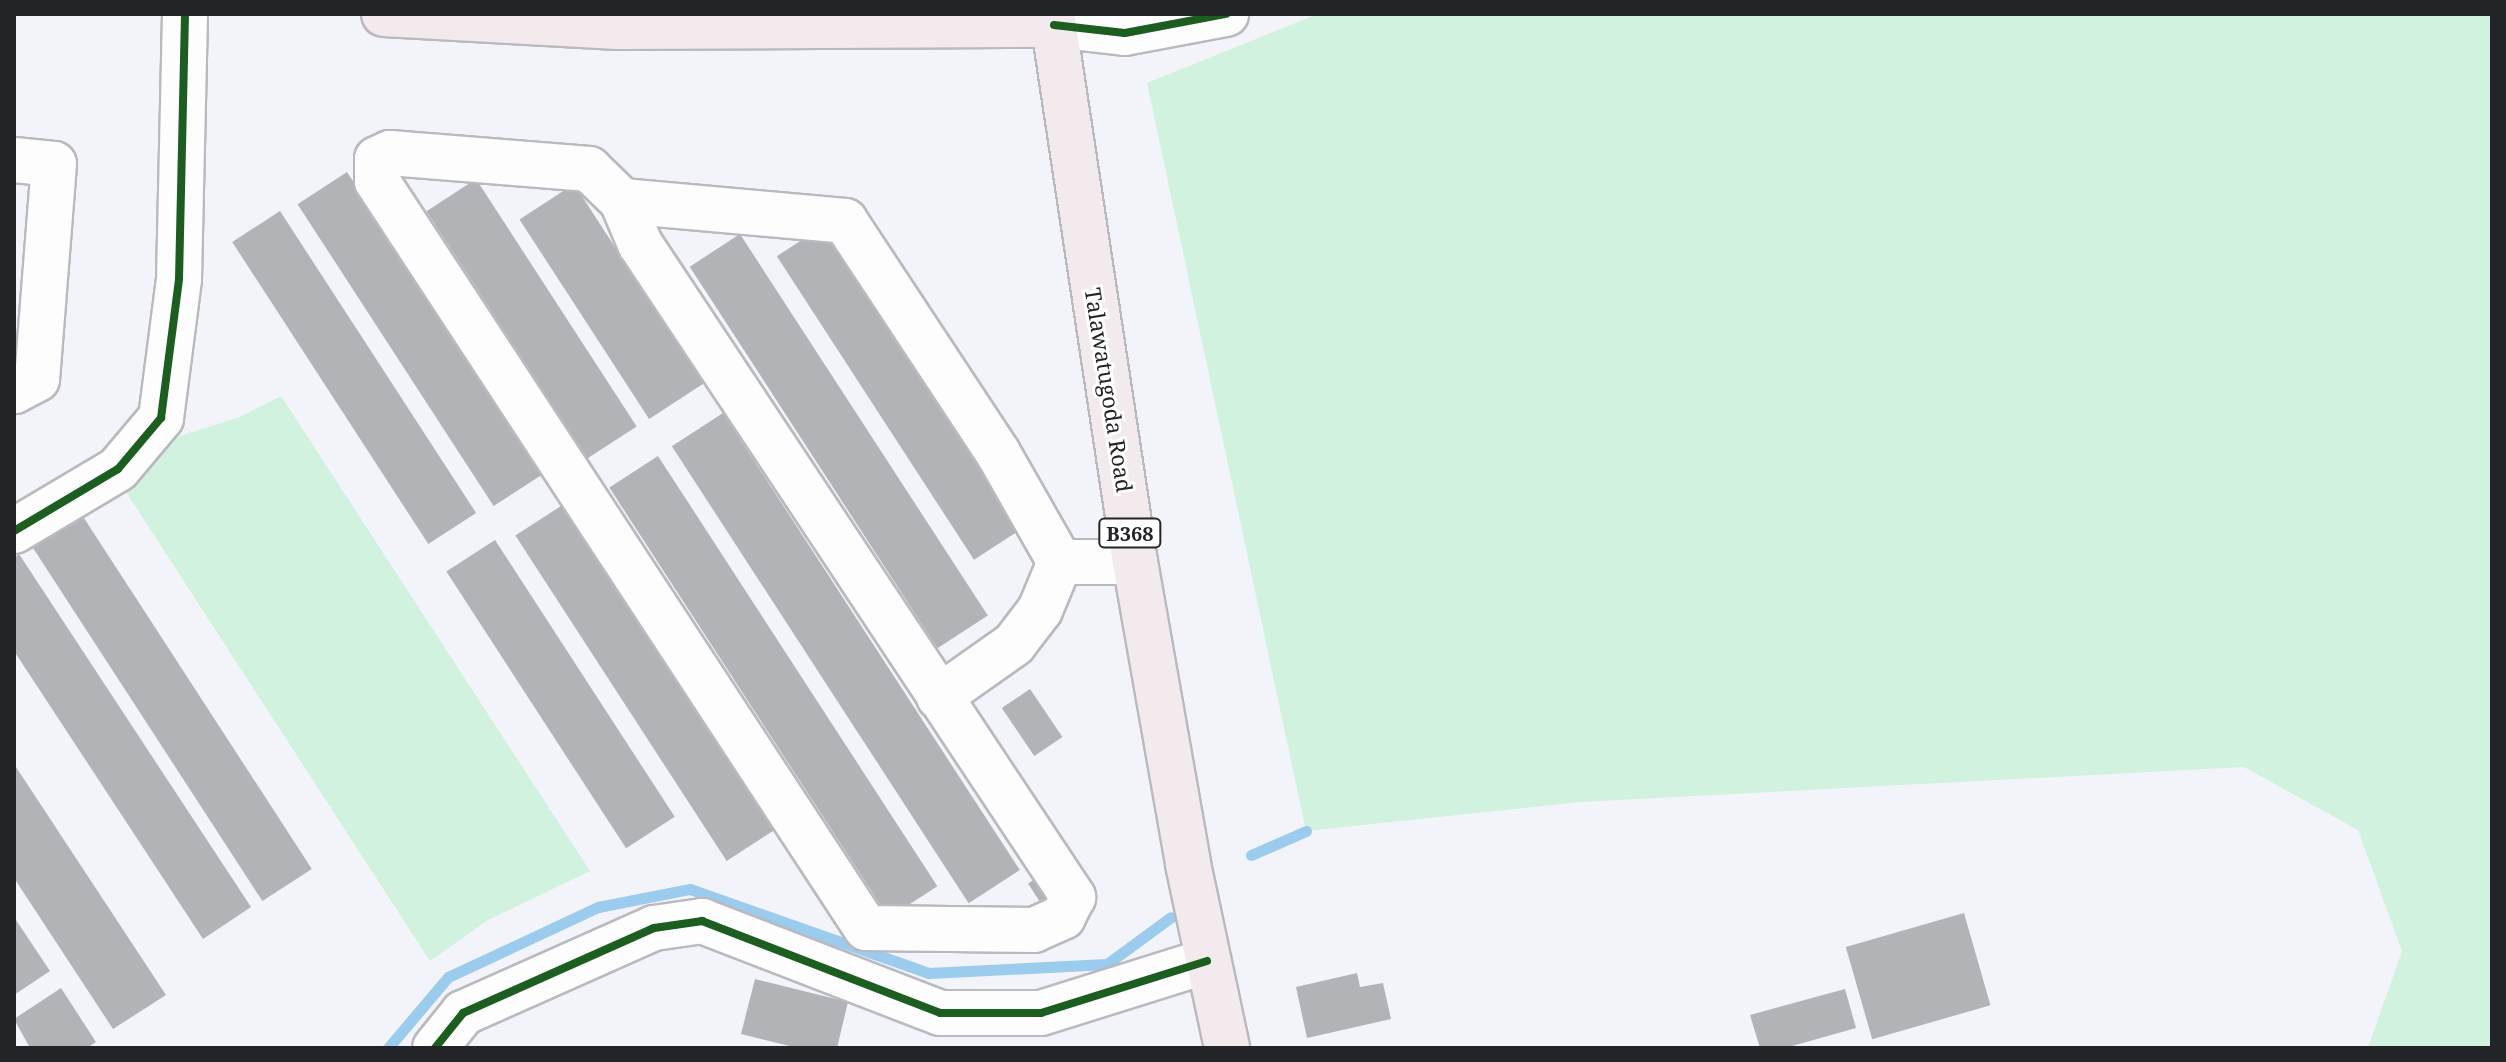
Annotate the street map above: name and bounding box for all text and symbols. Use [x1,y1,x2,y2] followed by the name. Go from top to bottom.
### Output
[1080,286,1138,494] street label: Talawatugoda Road
[1098,517,1162,549] road number: B368

